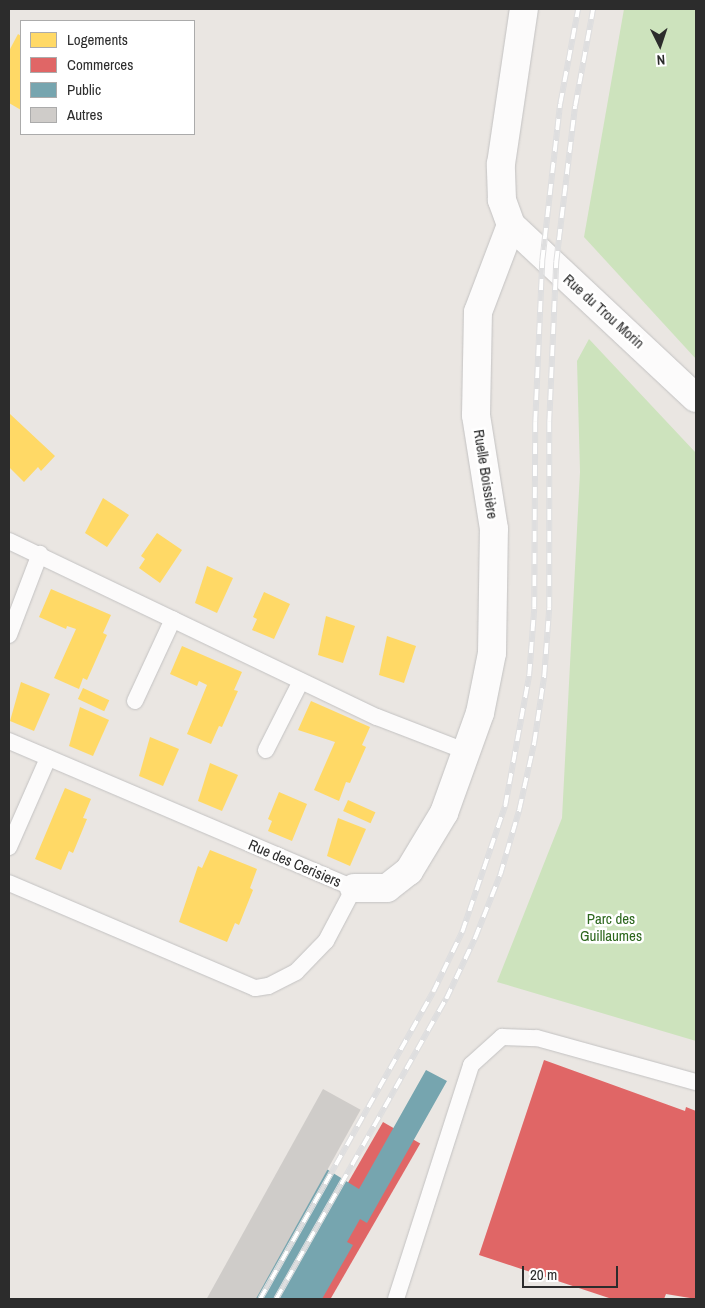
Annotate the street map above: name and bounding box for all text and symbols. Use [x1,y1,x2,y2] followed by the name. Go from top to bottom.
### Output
[20,20,195,135] legend
[635,20,685,70] north arrow
[67,29,128,50] text: Logements
[656,51,666,69] text: N
[67,54,133,75] text: Commerces
[67,79,101,100] text: Public
[67,104,103,125] text: Autres
[560,270,648,352] street label: Rue du Trou Morin
[470,428,502,520] street label: Ruelle Boissière
[246,835,344,891] street label: Rue des Cerisiers
[580,909,642,944] park label: Parc des Guillaumes
[525,1256,621,1288] scale bar
[530,1264,557,1285] text: 20 m

